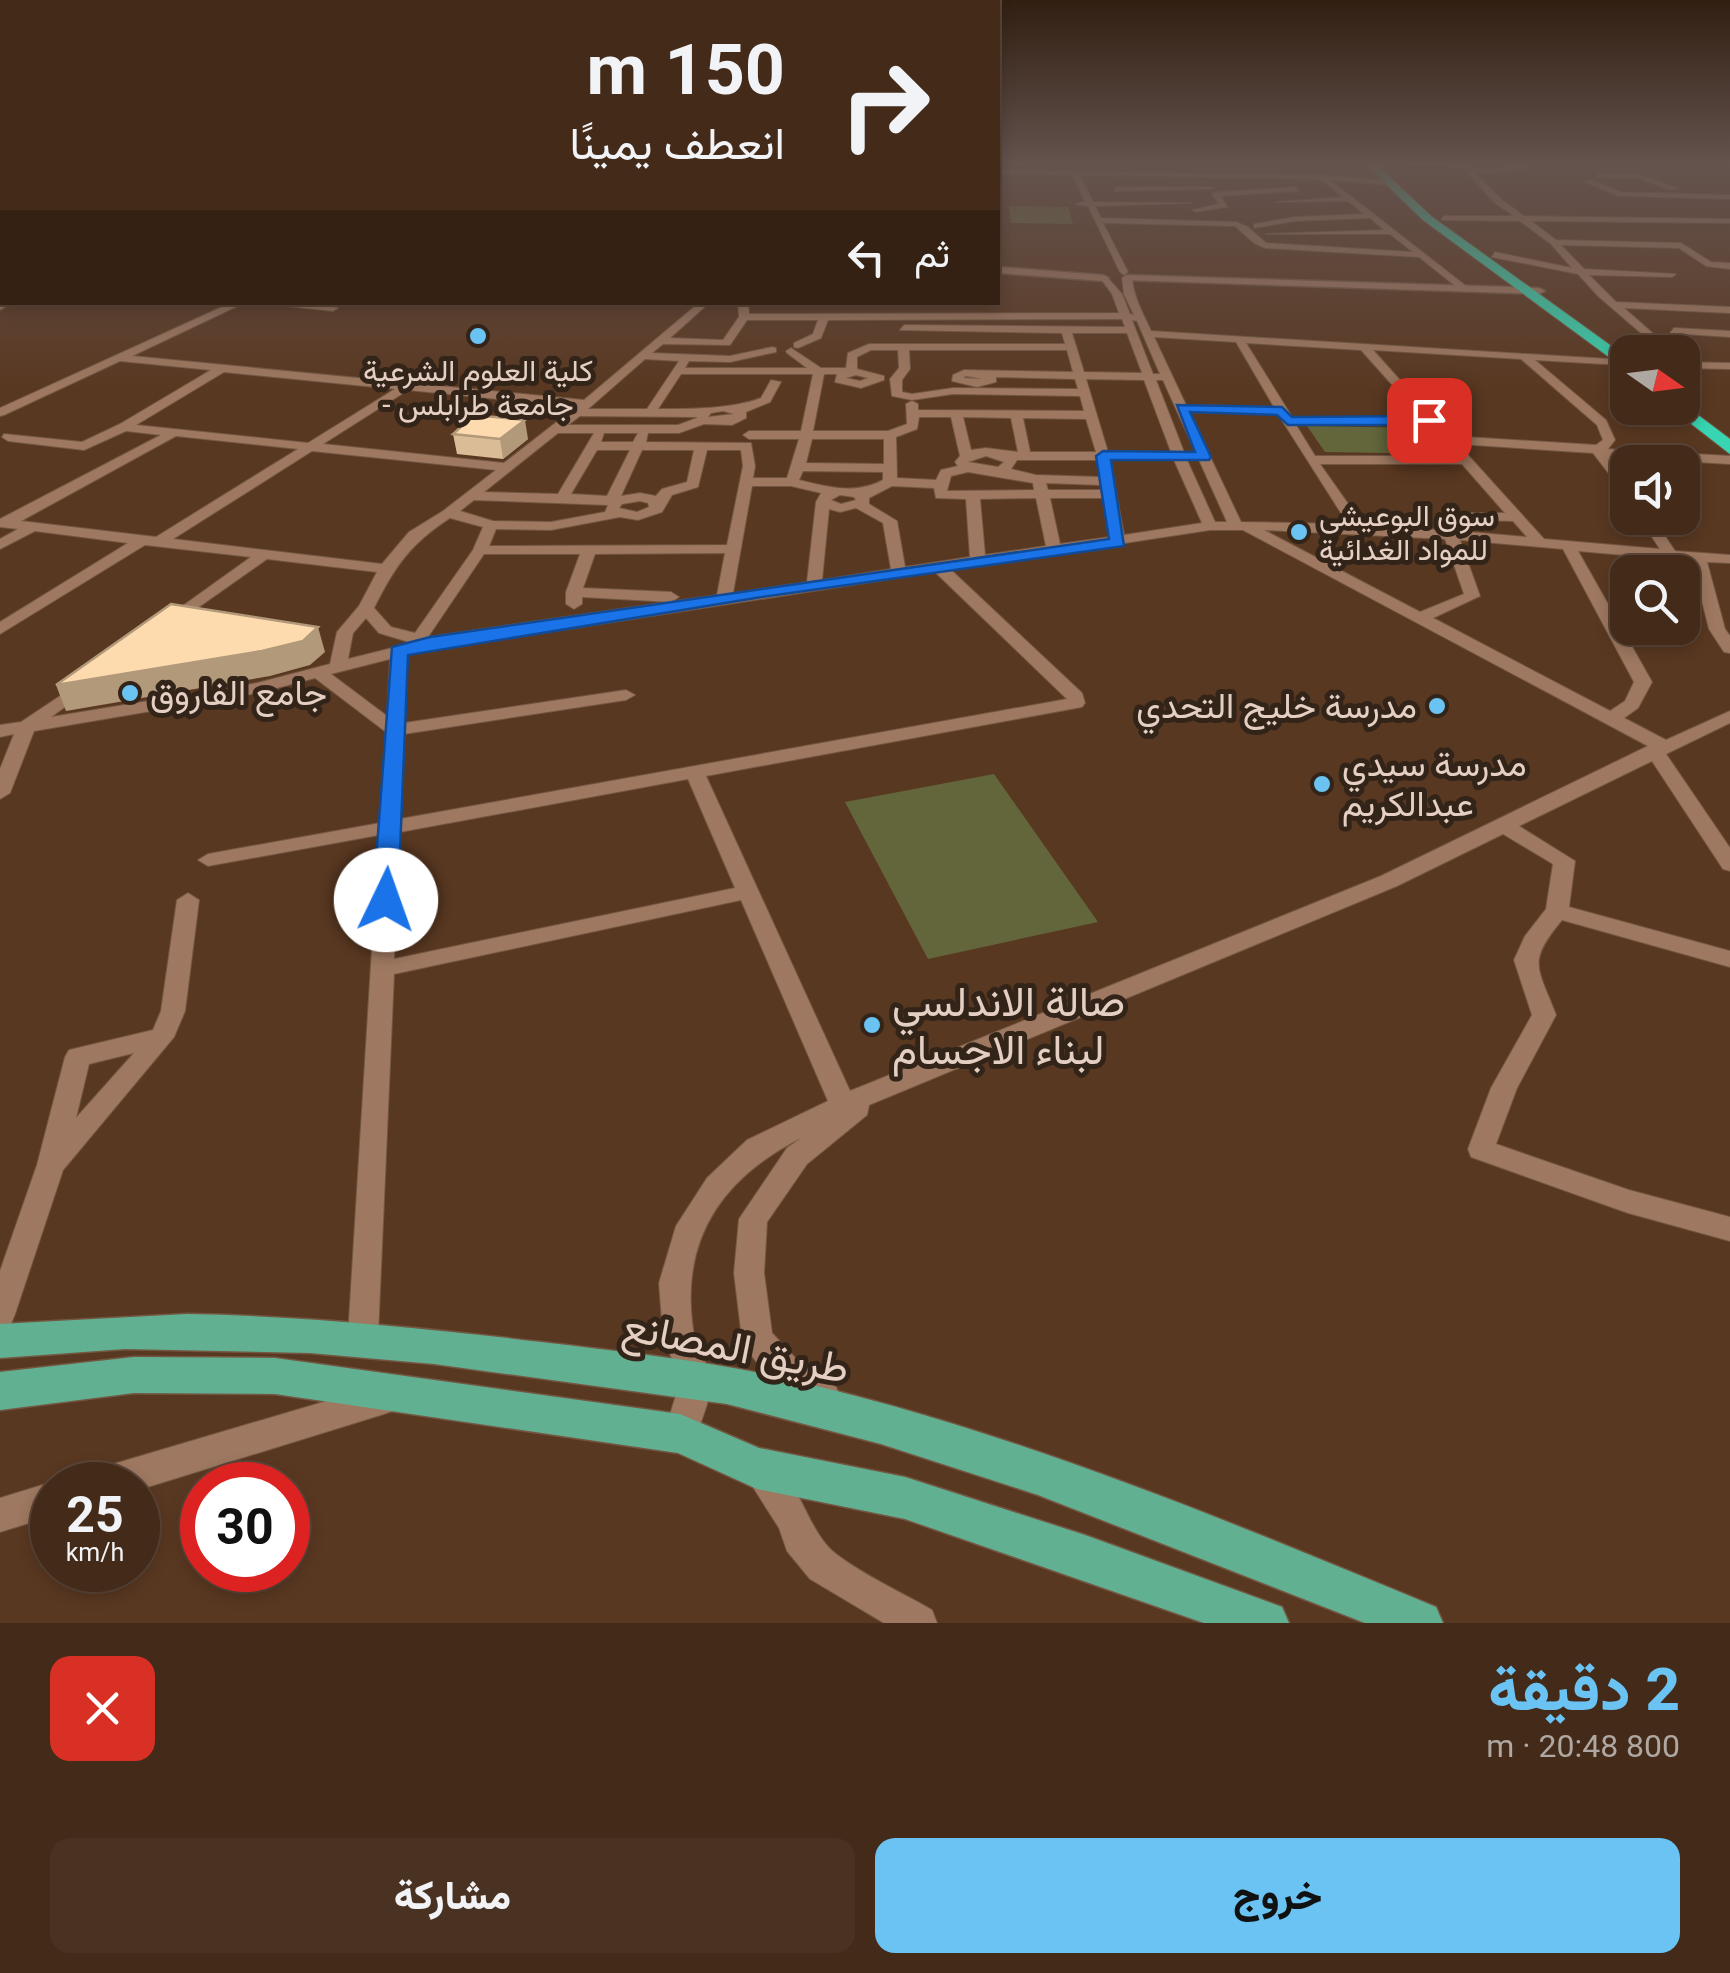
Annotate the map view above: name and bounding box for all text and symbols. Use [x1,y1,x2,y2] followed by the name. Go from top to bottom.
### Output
[586,29,785,111] text: 150 m
[820,40,950,170] icon: right
[570,117,785,170] text: انعطف يمينًا
[839,230,894,285] icon: left
[914,232,950,276] text: ثم
[467,325,489,347] marker: كلية العلوم الشرعية - جامعة طرابلس
[1610,335,1700,425] north arrow
[1610,335,1700,645] map controls
[363,353,593,423] place label: كلية العلوم الشرعية - جامعة طرابلس
[1387,378,1472,463] pin
[1402,393,1457,448] icon: arrive
[1610,445,1700,535] button: sound
[1319,498,1495,568] place label: سوق البوعيشي للمواد الغدائية
[1288,521,1310,543] marker: سوق البوعيشي للمواد الغدائية
[1610,555,1700,645] button: search
[150,673,327,717] place label: جامع الفاروق
[119,682,141,704] marker: جامع الفاروق
[1136,686,1417,735] place label: مدرسة خليج التحدي
[1426,695,1448,717] marker: مدرسة خليج التحدي
[1342,744,1527,827] place label: مدرسة سيدي عبدالكريم
[1311,773,1333,795] marker: مدرسة سيدي عبدالكريم
[334,848,438,952] position arrow
[892,977,1125,1077] place label: صالة الاندلسي لبناء الاجسام
[861,1014,883,1036] marker: صالة الاندلسي لبناء الاجسام
[618,1301,853,1397] street label: طريق المصانع
[180,1462,310,1592] speed limit sign: 30
[66,1486,124,1544] text: 25
[66,1538,124,1567] text: km/h
[1488,1654,1680,1725] text: 2 دقيقة
[50,1656,155,1761] button: close
[1486,1727,1680,1765] text: 800 m · 20:48
[50,1838,855,1953] button: مشاركة
[875,1838,1680,1953] button: خروج

